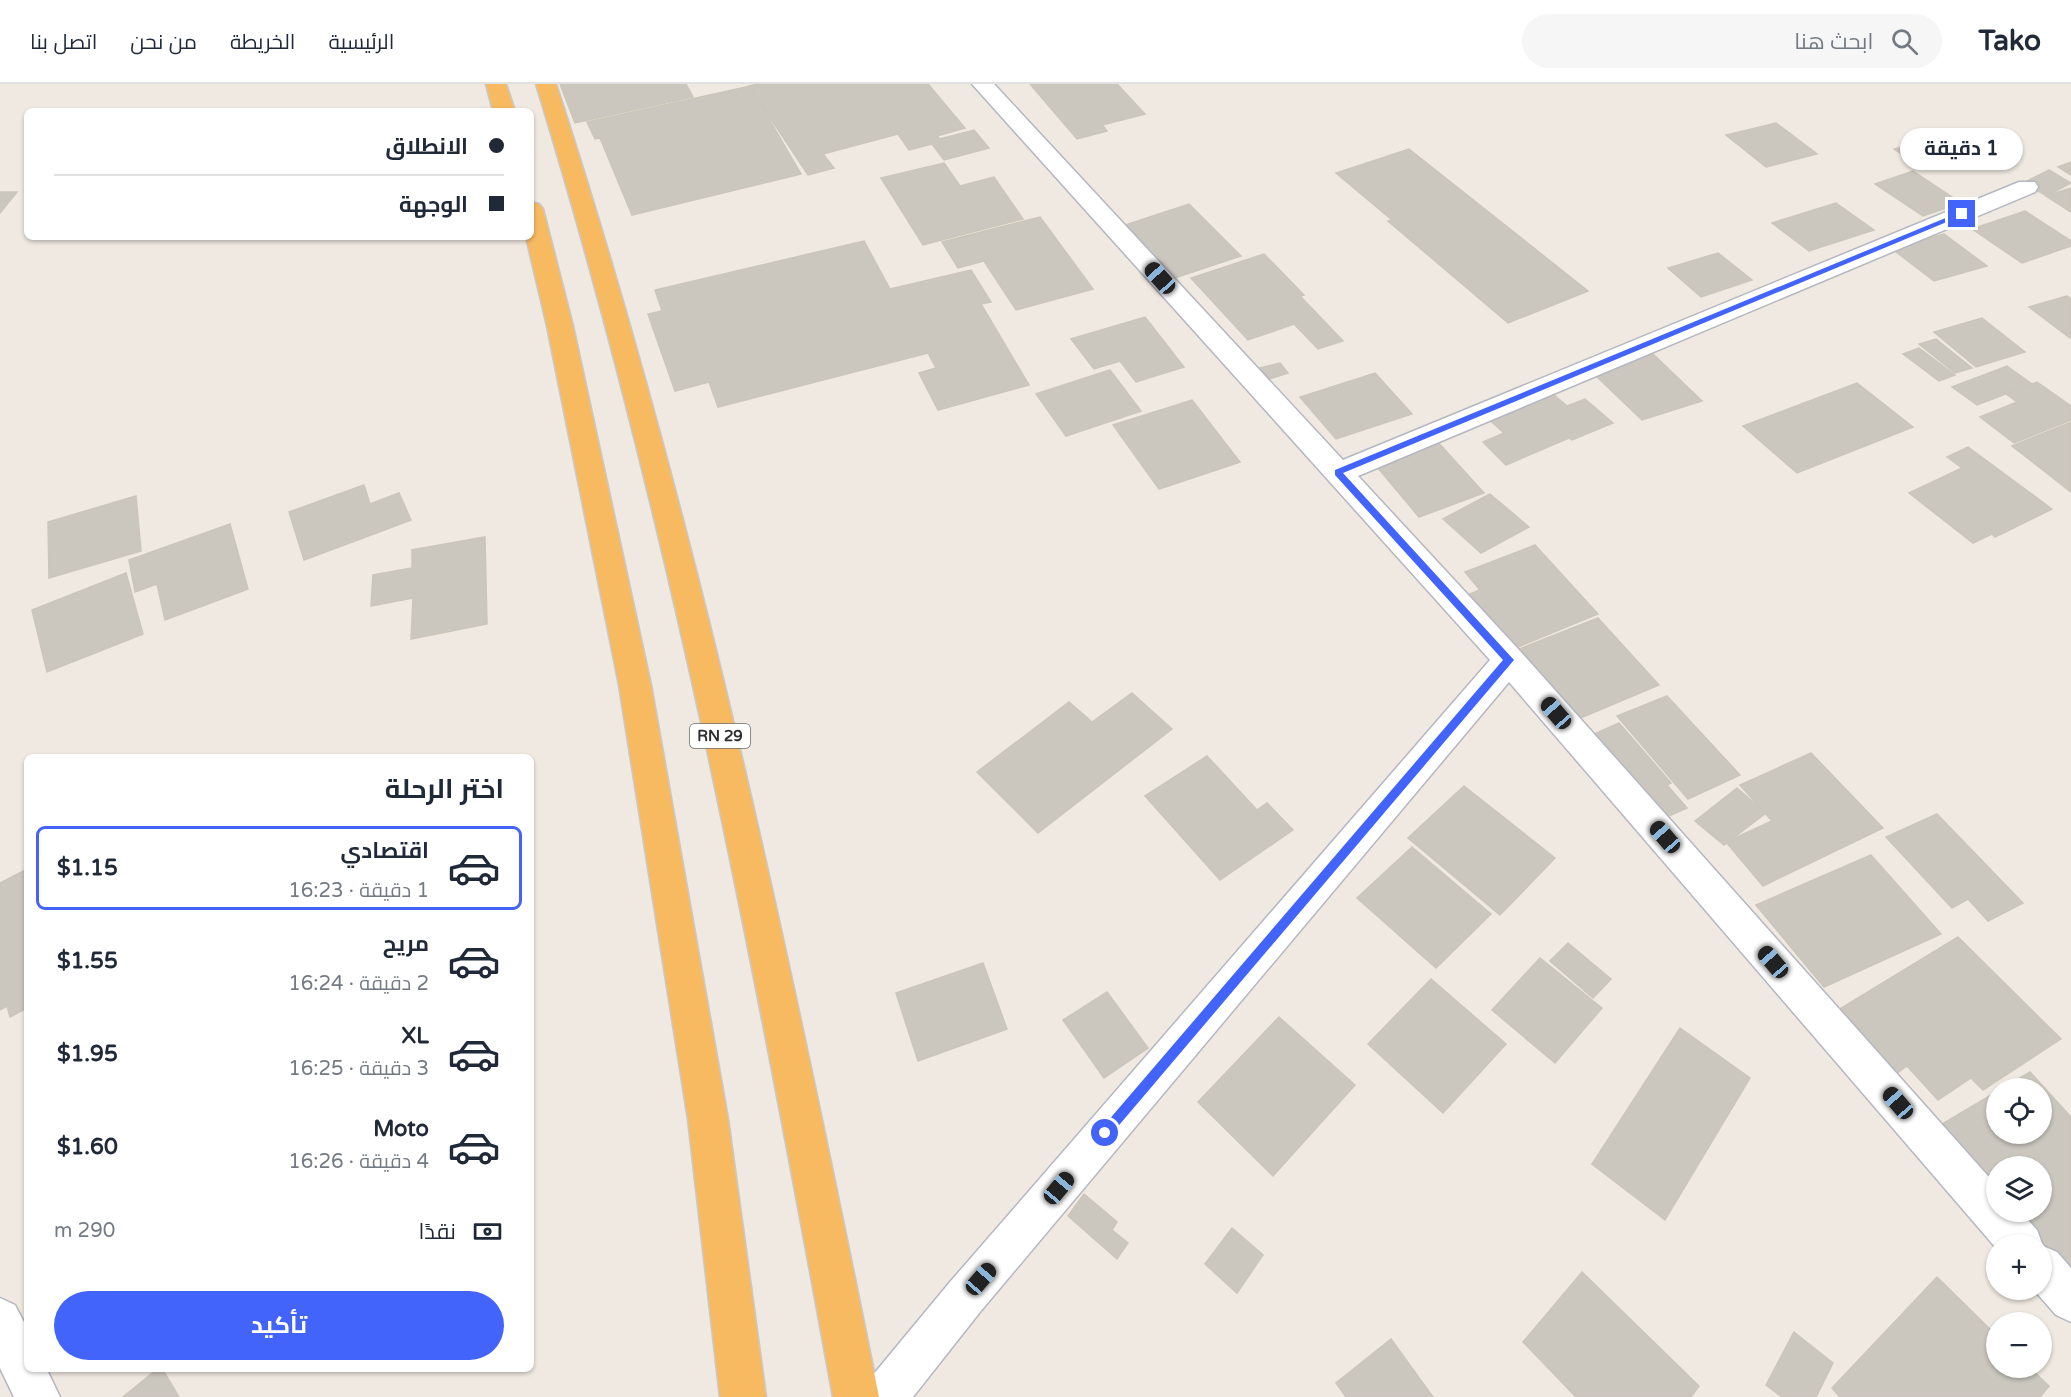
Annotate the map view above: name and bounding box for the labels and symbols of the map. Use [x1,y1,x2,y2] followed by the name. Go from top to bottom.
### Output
[1900,127,2024,169] callout: 1 دقيقة
[1948,200,1975,227] route end
[1141,259,1179,297] car
[1537,694,1575,732] car
[690,724,750,748] road number: RN 29
[1646,818,1684,856] car
[1754,943,1792,981] car
[1879,1084,1917,1122] car
[1091,1119,1118,1146] route start
[1041,1168,1077,1208] car
[962,1260,1000,1298] car

